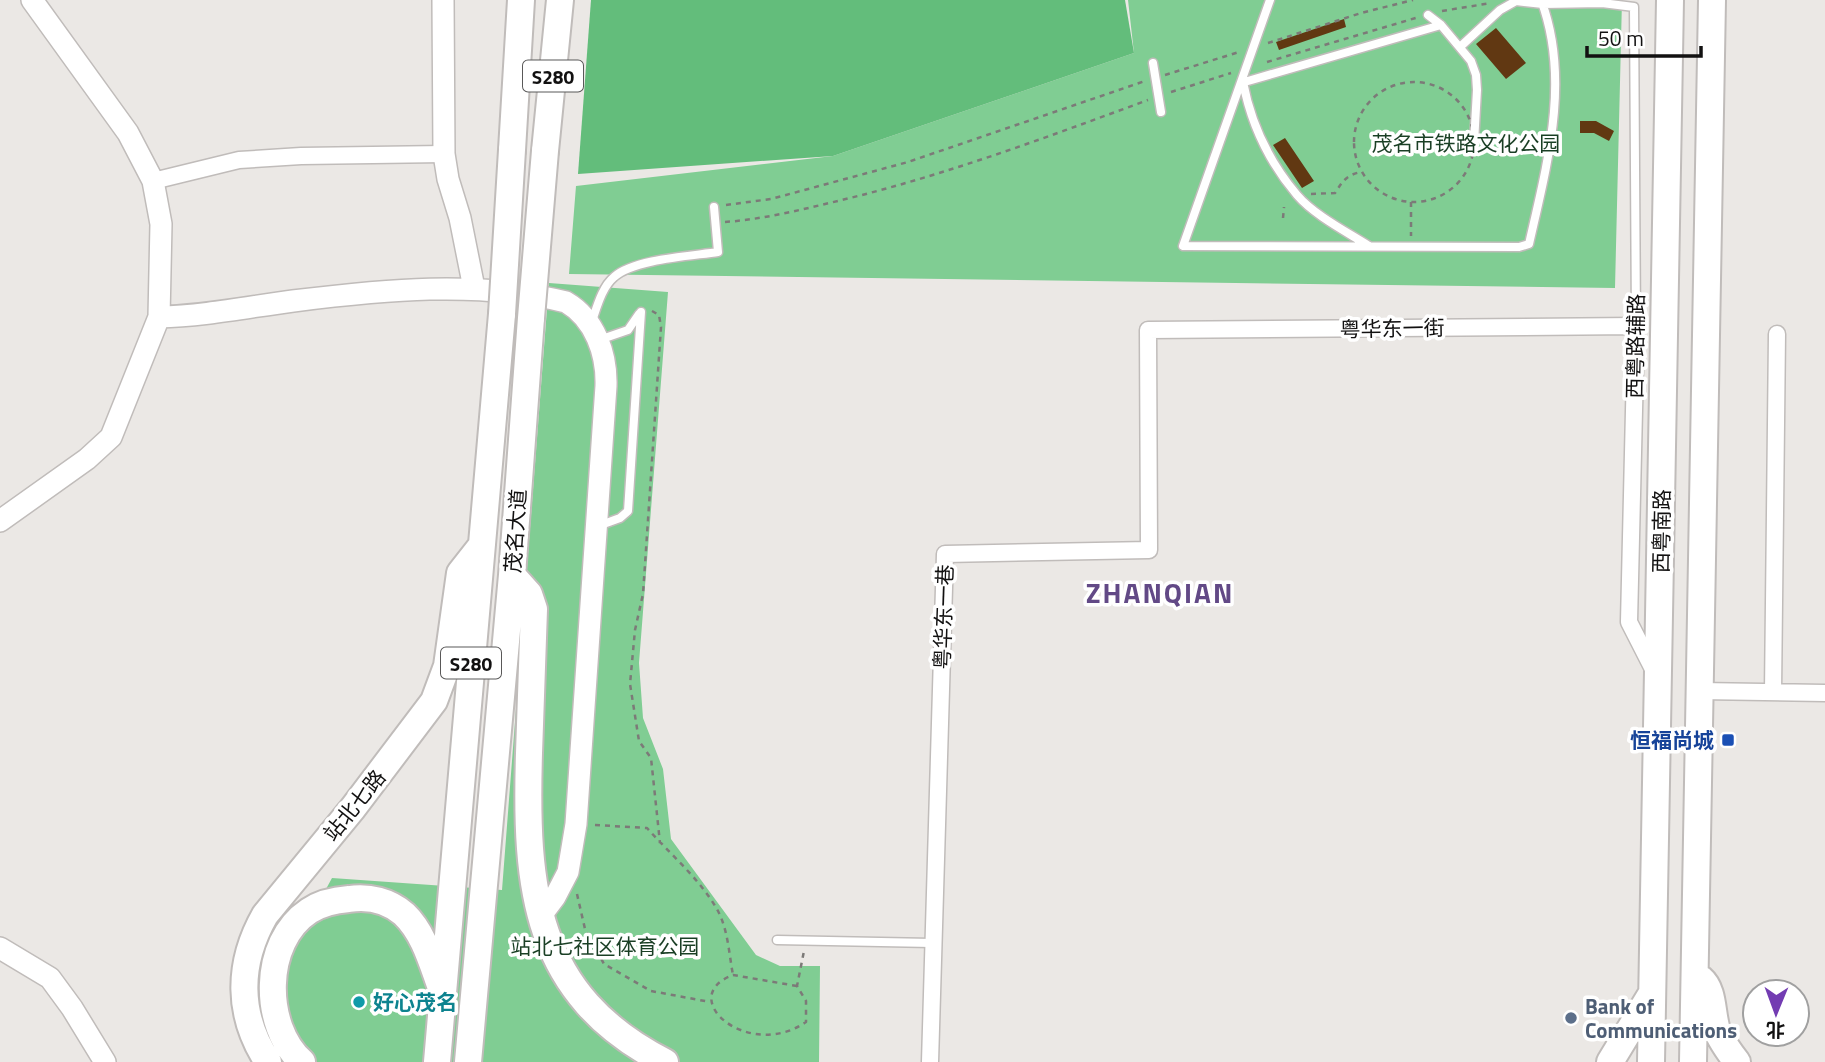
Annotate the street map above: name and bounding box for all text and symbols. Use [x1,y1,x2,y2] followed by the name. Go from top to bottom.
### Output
[1587,14,1701,58] scale bar
[1598,22,1644,54] text: 50 m
[523,60,583,92] road number: S280
[1372,127,1561,159] park label: 茂名市铁路文化公园
[1618,293,1652,399] street label: 西粤路辅路
[1339,311,1445,345] street label: 粤华东一街
[496,488,534,574] street label: 茂名大道
[1644,489,1678,573] street label: 西粤南路
[925,564,961,670] street label: 粤华东一巷
[1086,571,1234,614] district label: ZHANQIAN
[441,648,501,678] road number: S280
[1630,724,1714,756] place label: 恒福尚城
[1720,732,1736,748] marker: 恒福尚城
[315,762,393,848] street label: 站北七路
[511,930,700,962] park label: 站北七社区体育公园
[1741,978,1811,1048] north arrow
[373,986,457,1018] place label: 好心茂名
[1585,990,1737,1046] place label: Bank of Communications
[351,994,367,1010] marker: 好心茂名
[1563,1010,1579,1026] marker: Bank of Communications
[1766,1016,1785,1045] text: 北

